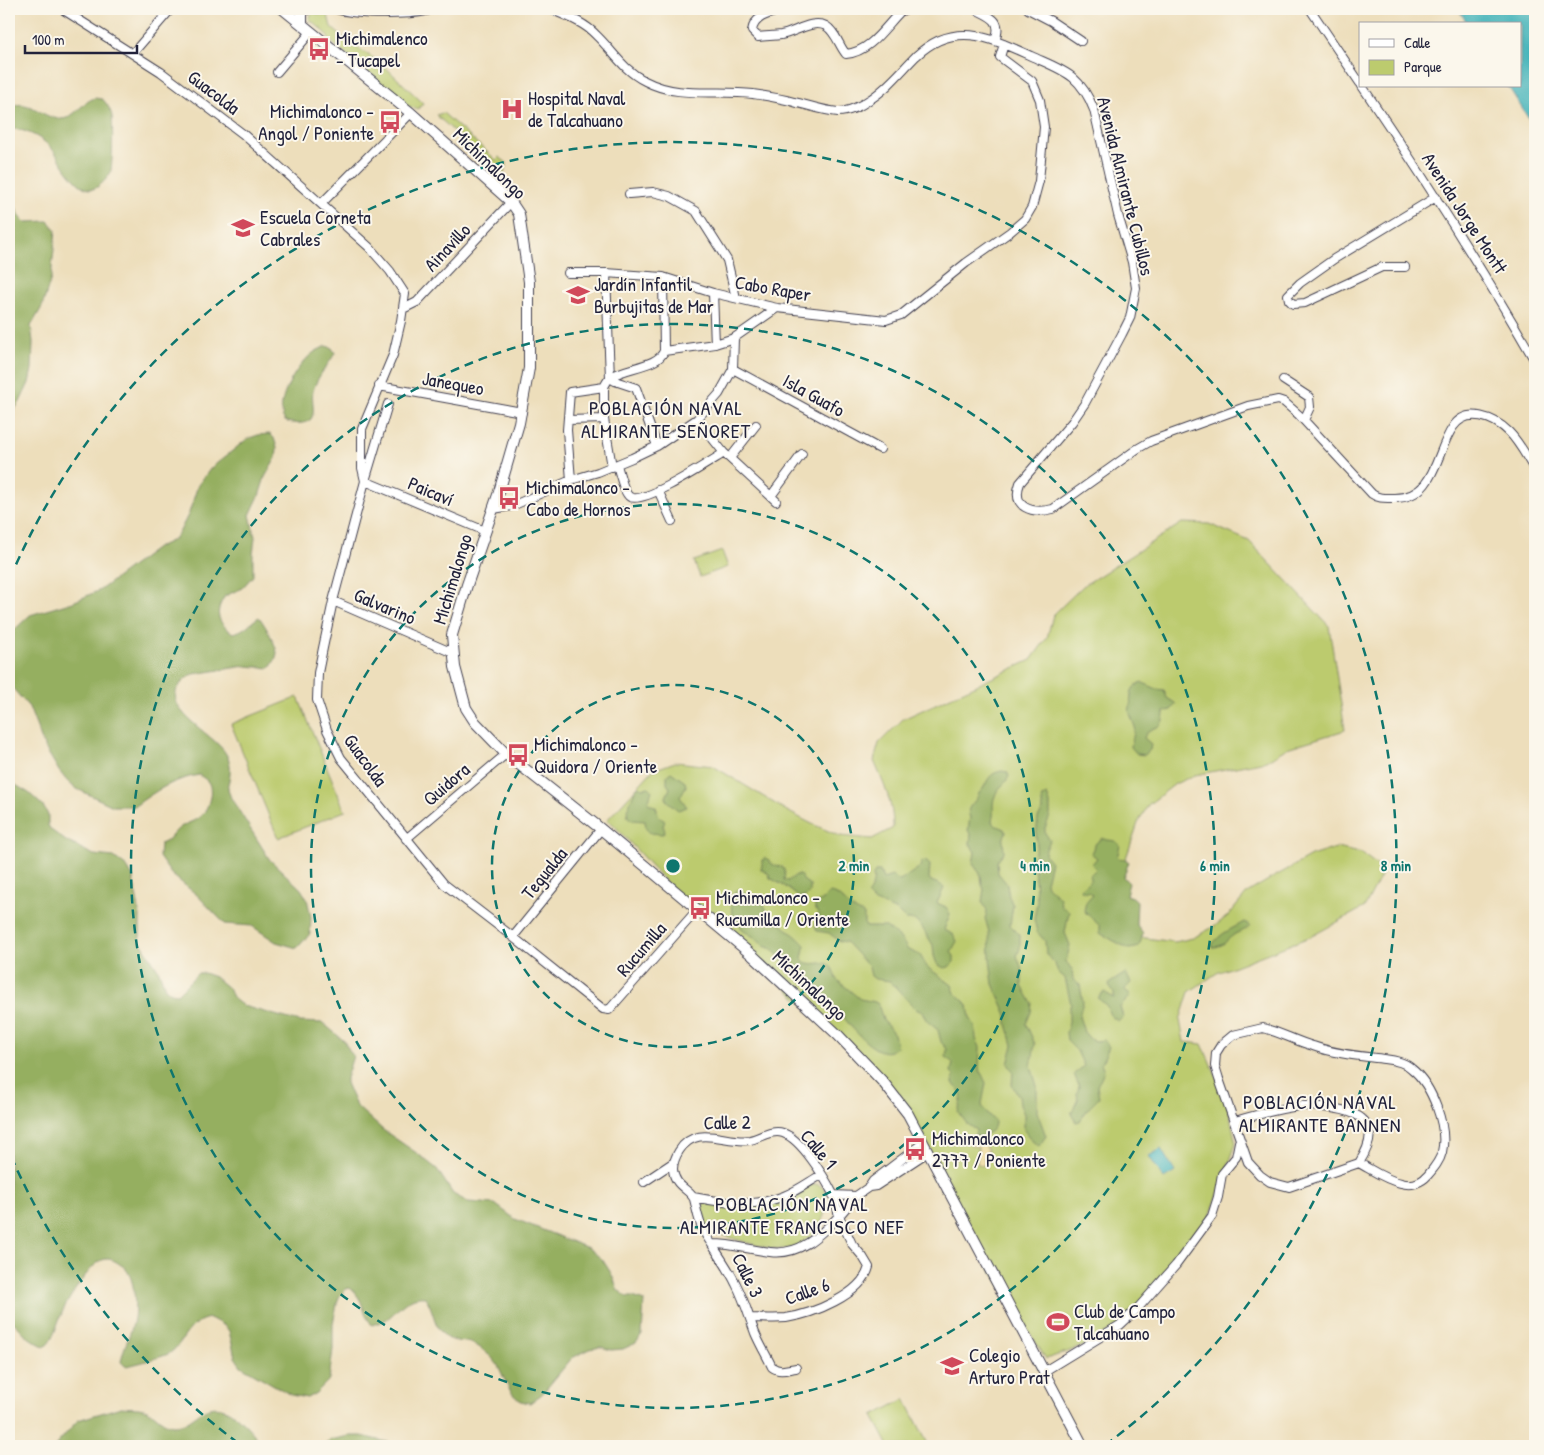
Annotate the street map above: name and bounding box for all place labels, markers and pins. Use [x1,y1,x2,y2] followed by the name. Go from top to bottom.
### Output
[336,25,428,73] place label: Michimalenco - Tucapel
[306,36,332,62] bus stop icon: Michimalenco - Tucapel
[528,85,626,133] place label: Hospital Naval de Talcahuano
[499,96,525,122] hospital icon: Hospital Naval de Talcahuano
[258,98,374,146] place label: Michimalonco - Angol / Poniente
[377,109,403,135] bus stop icon: Michimalonco - Angol / Poniente
[260,204,371,252] place label: Escuela Corneta Cabrales
[230,215,256,241] school or university icon: Escuela Corneta Cabrales
[594,271,714,319] place label: Jardín Infantil Burbujitas de Mar
[565,282,591,308] school or university icon: Jardín Infantil Burbujitas de Mar
[526,474,630,522] place label: Michimalonco - Cabo de Hornos
[496,485,522,511] bus stop icon: Michimalonco - Cabo de Hornos
[534,731,658,779] place label: Michimalonco - Quidora / Oriente
[505,742,531,768] bus stop icon: Michimalonco - Quidora / Oriente
[664,857,682,875] centre of rings
[716,884,850,932] place label: Michimalonco - Rucumilla / Oriente
[687,895,713,921] bus stop icon: Michimalonco - Rucumilla / Oriente
[932,1125,1046,1173] place label: Michimalonco 2777 / Poniente
[902,1136,928,1162] bus stop icon: Michimalonco 2777 / Poniente
[1074,1298,1176,1346] place label: Club de Campo Talcahuano
[1045,1309,1071,1335] sports icon: Club de Campo Talcahuano
[969,1342,1050,1390] place label: Colegio Arturo Prat
[939,1353,965,1379] school or university icon: Colegio Arturo Prat

